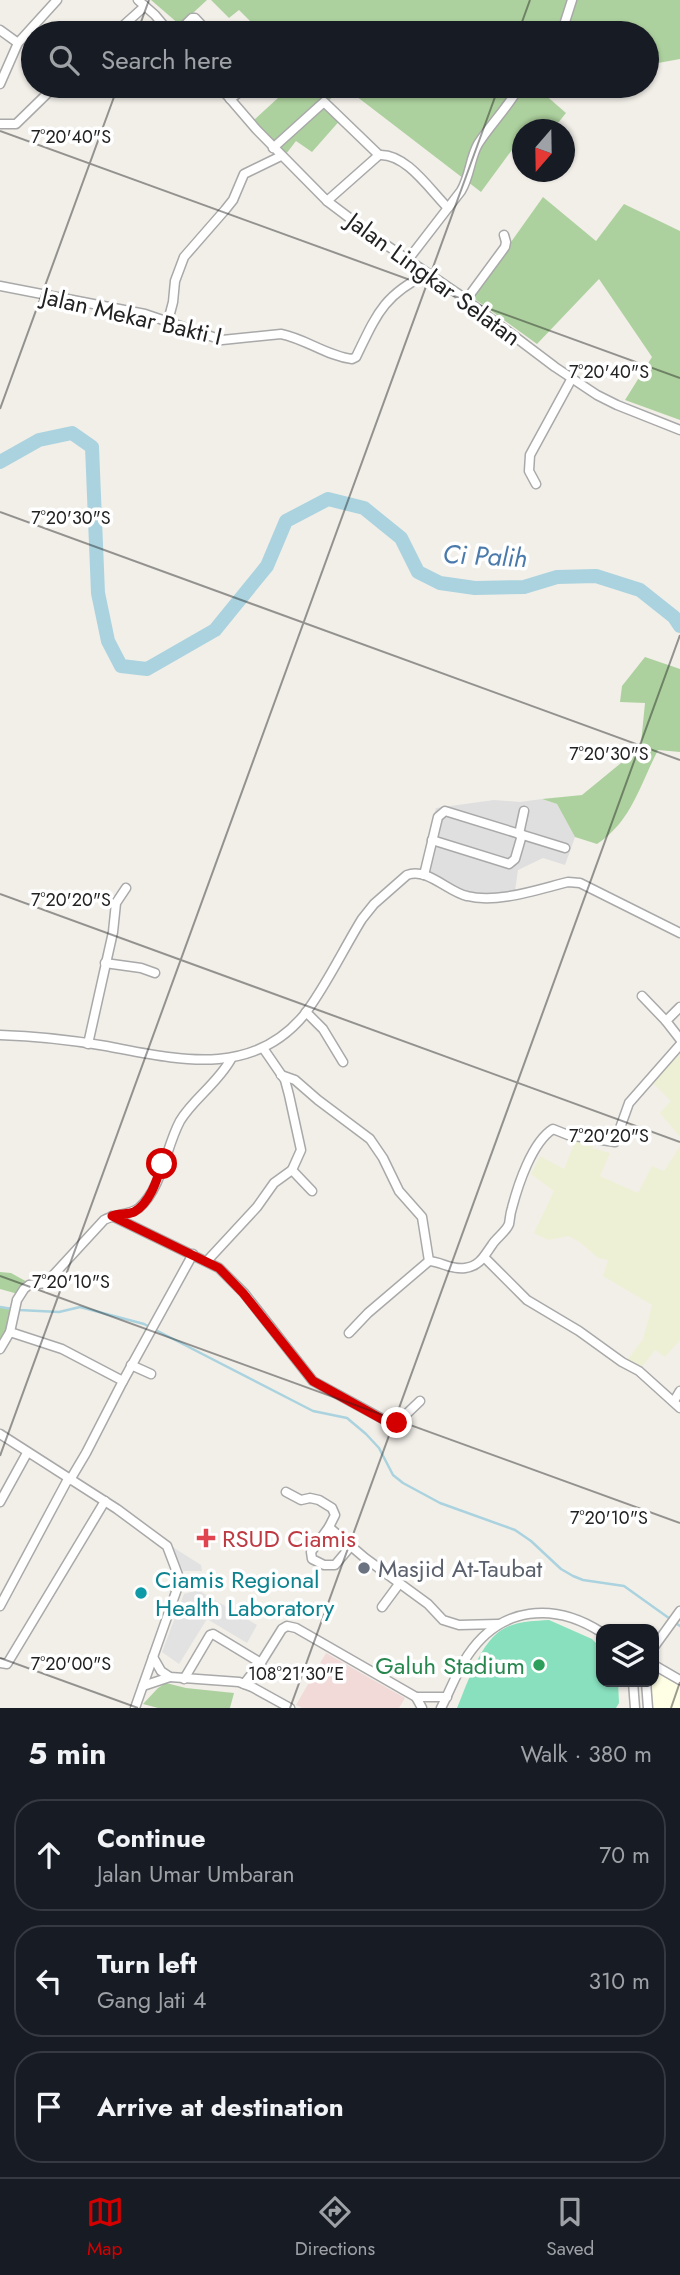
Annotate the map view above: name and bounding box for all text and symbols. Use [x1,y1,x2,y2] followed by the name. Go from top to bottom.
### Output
[21,21,659,98] search box
[45,41,83,79] icon: search
[101,41,233,79] text: Search here
[512,119,575,182] north arrow
[31,124,111,150] text: 7°20'40"S
[337,202,528,354] street label: Jalan Lingkar Selatan
[35,278,226,354] street label: Jalan Mekar Bakti I
[569,359,649,385] text: 7°20'40"S
[31,505,111,531] text: 7°20'30"S
[442,535,528,577] water label: Ci Palih
[569,741,649,767] text: 7°20'30"S
[31,887,111,913] text: 7°20'20"S
[569,1123,649,1149] text: 7°20'20"S
[146,1148,177,1179] route start
[32,1269,110,1295] text: 7°20'10"S
[381,1407,412,1438] route end
[570,1505,648,1531] text: 7°20'10"S
[222,1521,356,1556] place label: RSUD Ciamis
[196,1528,216,1548] marker: RSUD Ciamis
[378,1551,543,1586] place label: Masjid At-Taubat
[356,1560,372,1576] marker: Masjid At-Taubat
[155,1562,335,1625] place label: Ciamis Regional Health Laboratory
[133,1585,149,1601] marker: Ciamis Regional Health Laboratory
[596,1624,659,1687] map controls
[596,1624,659,1687] button: layers
[375,1648,525,1683] place label: Galuh Stadium
[31,1651,111,1677] text: 7°20'00"S
[531,1657,547,1673] marker: Galuh Stadium
[248,1661,344,1687] text: 108°21'30"E
[28,1732,106,1775] text: 5 min
[521,1737,652,1771] text: Walk · 380 m
[97,1819,206,1857] text: Continue
[30,1836,68,1874] icon: ahead
[599,1838,650,1872] text: 70 m
[97,1857,295,1891] text: Jalan Umar Umbaran
[97,1945,197,1983] text: Turn left
[30,1962,68,2000] icon: left
[588,1964,650,1998] text: 310 m
[97,1983,206,2017] text: Gang Jati 4
[30,2088,68,2126] icon: arrive
[97,2088,344,2126] text: Arrive at destination
[86,2193,124,2262] tab: Map
[295,2193,375,2262] tab: Directions
[546,2193,594,2262] tab: Saved

